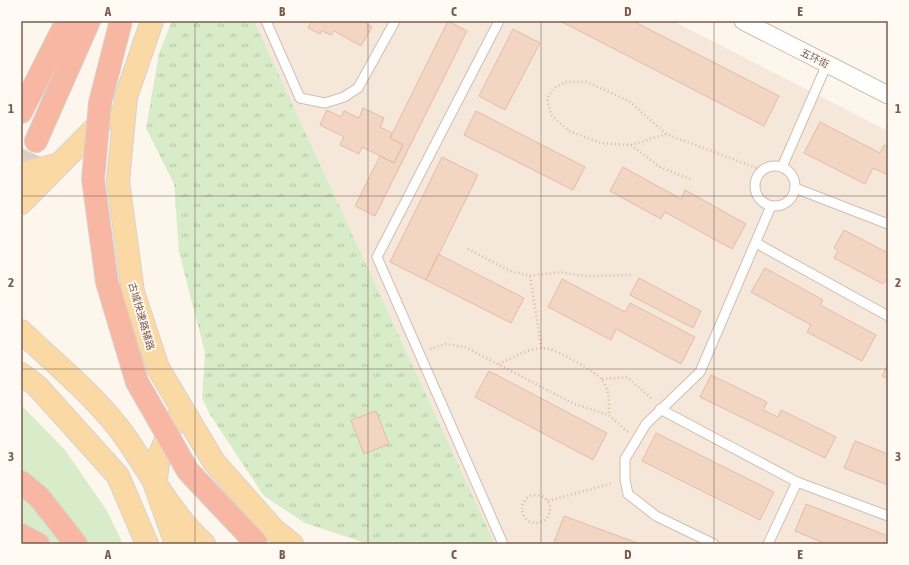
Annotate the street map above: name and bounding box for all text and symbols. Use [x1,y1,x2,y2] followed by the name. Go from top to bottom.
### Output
[104,4,112,19] text: A
[279,4,286,19] text: B
[451,4,457,19] text: C
[624,4,632,19] text: D
[797,4,803,19] text: E
[799,47,831,70] street label: 五环街
[8,101,14,116] text: 1
[895,101,901,116] text: 1
[8,275,14,290] text: 2
[895,275,901,290] text: 2
[127,281,156,351] street label: 古城快速路辅路
[8,449,14,464] text: 3
[895,449,901,464] text: 3
[104,547,112,562] text: A
[279,547,286,562] text: B
[451,547,457,562] text: C
[624,547,632,562] text: D
[797,547,803,562] text: E

